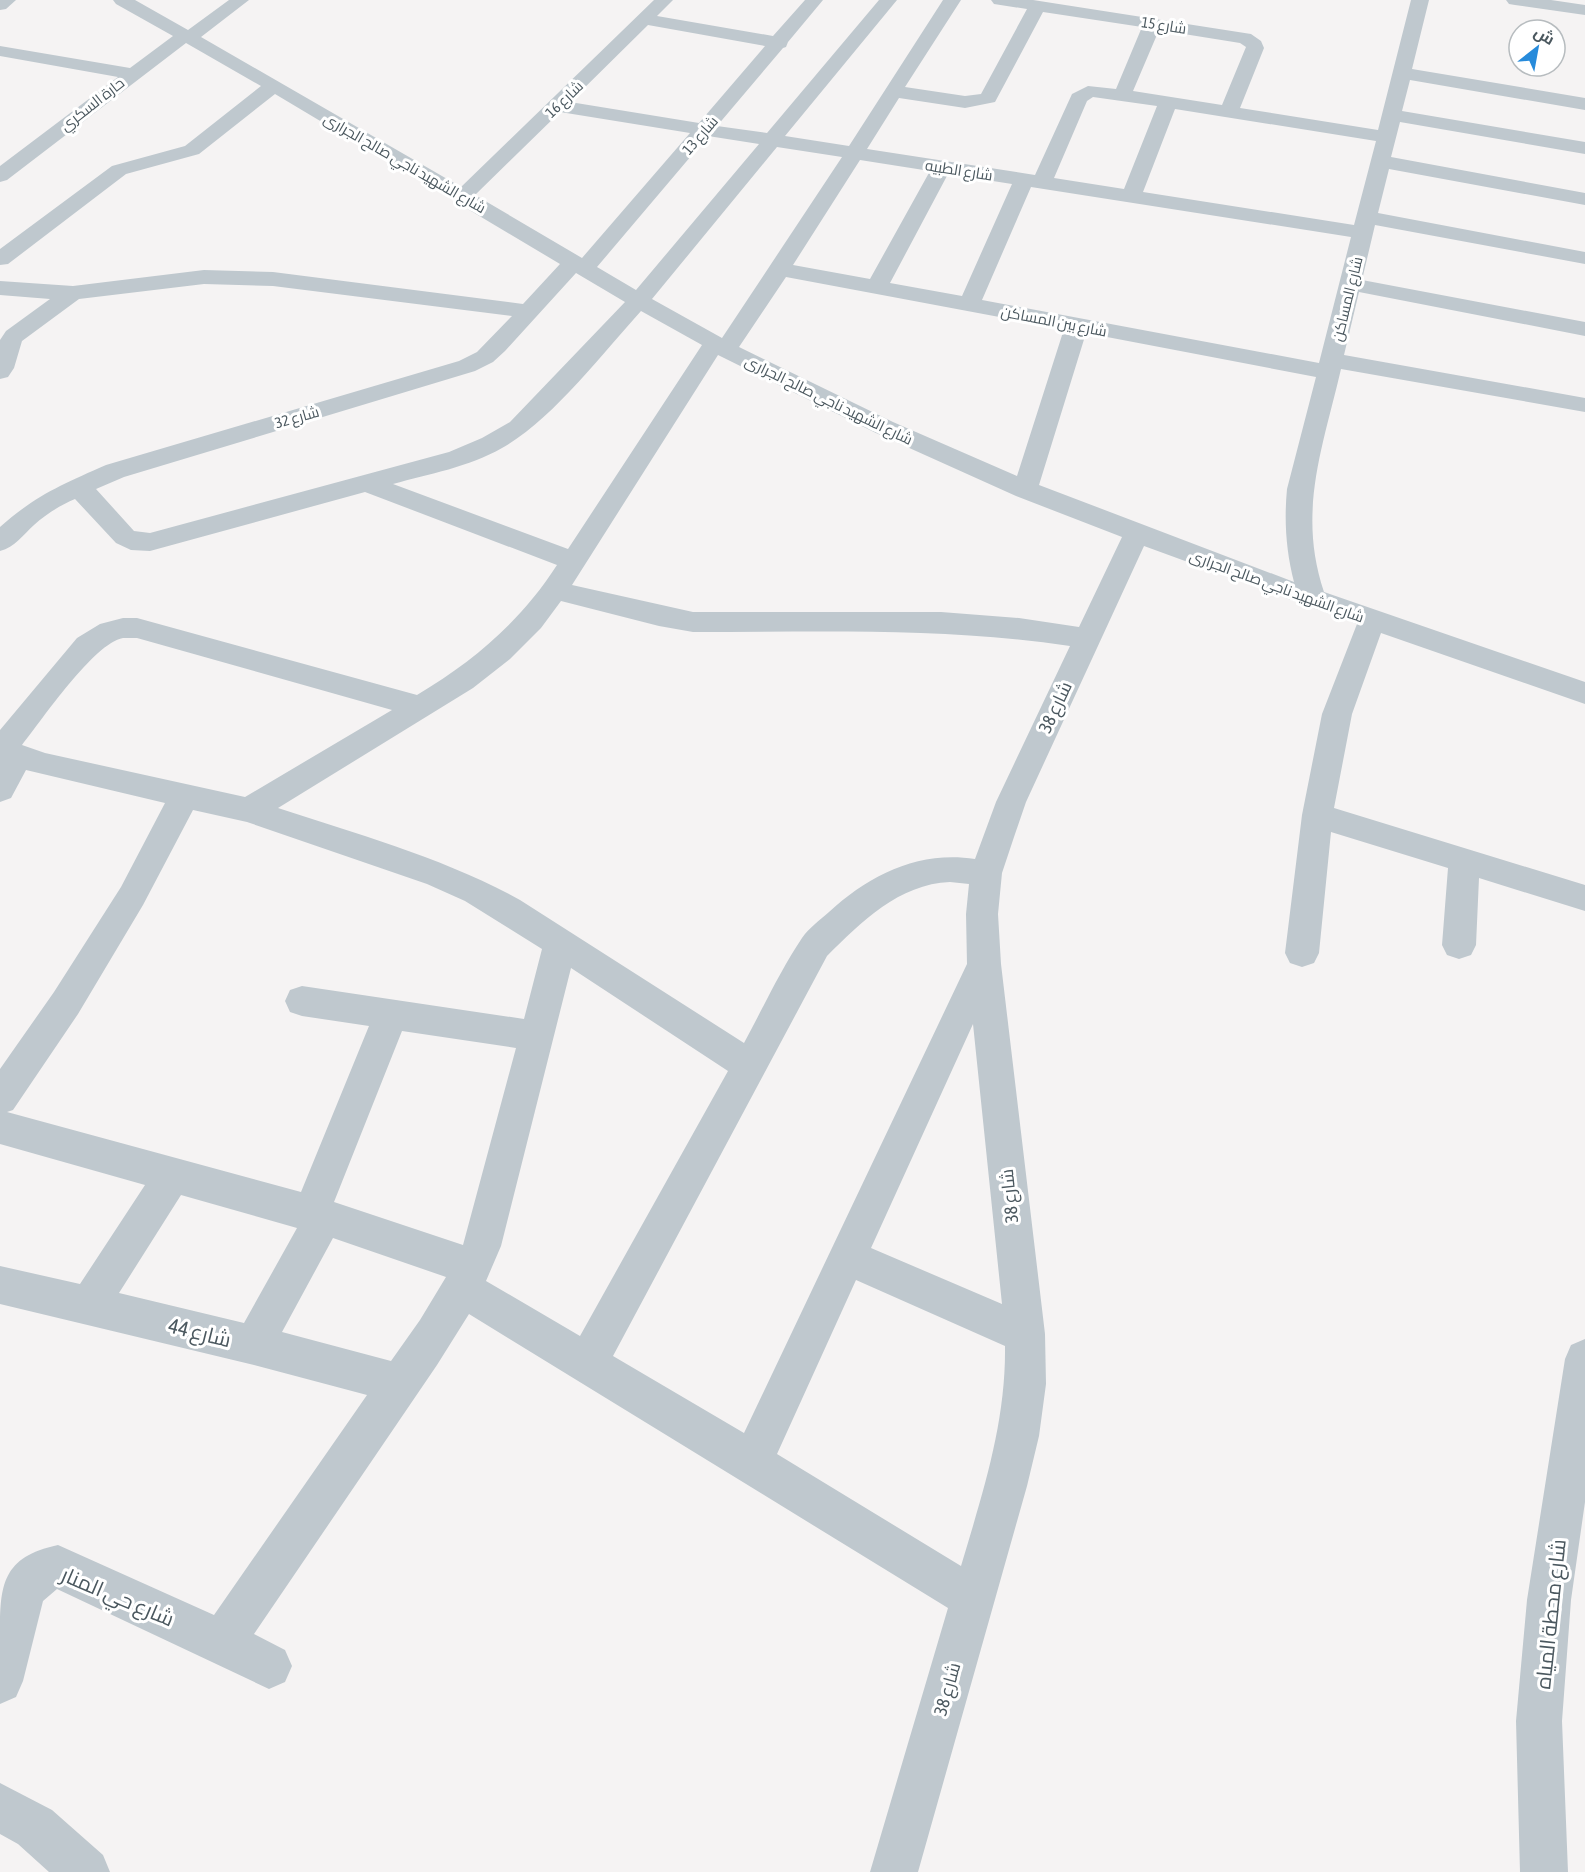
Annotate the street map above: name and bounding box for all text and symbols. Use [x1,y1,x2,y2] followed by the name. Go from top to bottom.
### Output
[1140,13,1188,40] street label: شارع 15
[1507,18,1567,78] north arrow
[1531,22,1558,49] text: ش
[57,74,130,137] street label: حارة السكري
[542,77,588,123] street label: شارع 16
[319,110,489,220] street label: شارع الشهيد ناجي صالح الجرارى
[679,112,724,160] street label: شارع 13
[924,156,994,187] street label: شارع الطبيه
[1328,255,1369,344] street label: شارع المساكن
[999,302,1108,343] street label: شارع بين المساكن
[741,352,915,452] street label: شارع الشهيد ناجي صالح الجرارى
[273,403,322,434] street label: شارع 32
[1186,547,1366,629] street label: شارع الشهيد ناجي صالح الجرارى
[1034,678,1078,737] street label: شارع 38
[996,1168,1024,1224] street label: شارع 38
[166,1313,234,1354] street label: شارع 44
[1530,1538,1573,1690] street label: شارع محطة المياه
[55,1561,178,1635] street label: شارع حي المنار
[929,1660,966,1719] street label: شارع 38

